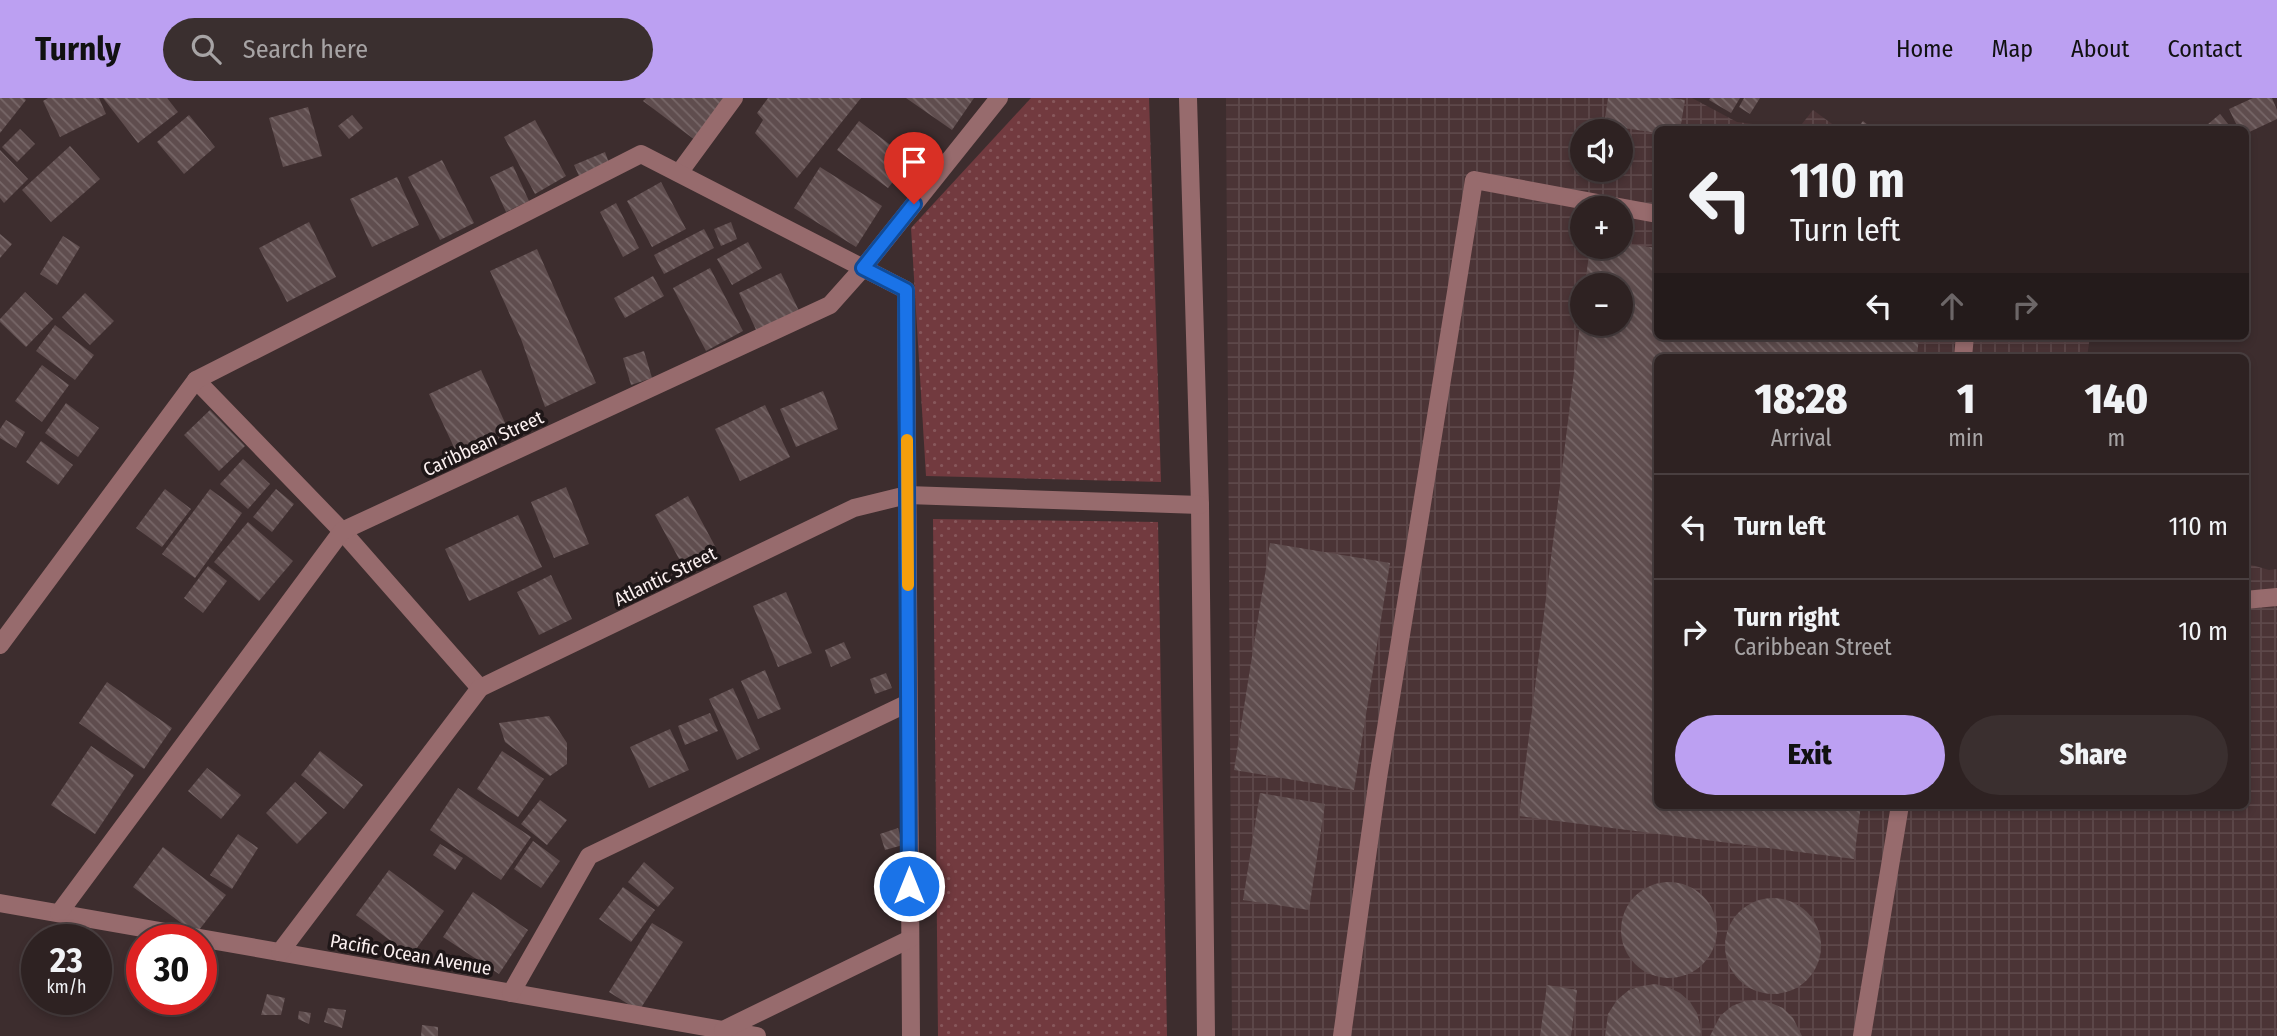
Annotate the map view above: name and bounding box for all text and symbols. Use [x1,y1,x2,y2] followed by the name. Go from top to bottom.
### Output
[163,18,653,81] search box
[35,29,121,69] text: Turnly
[187,30,225,68] icon: search
[243,34,368,65] text: Search here
[1896,35,1953,63] text: Home
[1991,35,2033,63] text: Map
[2071,35,2129,63] text: About
[2167,35,2242,63] text: Contact
[1570,119,1633,336] map controls
[1570,119,1633,182] button: sound
[884,132,944,204] pin
[895,143,933,181] icon: arrive
[1790,151,1905,210] text: 110 m
[1675,154,1766,245] icon: left
[1570,196,1633,259] button: +
[1790,211,1900,249] text: Turn left
[1570,273,1633,336] button: −
[1860,287,1898,325] icon: left
[1933,287,1971,325] icon: ahead
[2006,287,2044,325] icon: right
[1755,374,1848,424] text: 18:28
[1957,374,1975,424] text: 1
[2085,374,2148,424] text: 140
[419,405,548,481] street label: Caribbean Street
[1771,424,1832,452] text: Arrival
[1948,424,1984,452] text: min
[2108,424,2125,452] text: m
[1675,508,1713,546] icon: left
[1734,511,1826,542] text: Turn left
[2168,511,2228,542] text: 110 m
[610,542,721,611] street label: Atlantic Street
[1734,602,1840,633] text: Turn right
[1675,613,1713,651] icon: right
[2178,616,2228,647] text: 10 m
[1734,633,1892,661] text: Caribbean Street
[1675,715,1945,795] button: Exit
[1959,715,2228,795] button: Share
[872,849,946,923] position arrow
[126,924,217,1015] speed limit sign: 30
[328,929,493,980] street label: Pacific Ocean Avenue
[50,939,83,981] text: 23
[46,976,87,998] text: km/h

